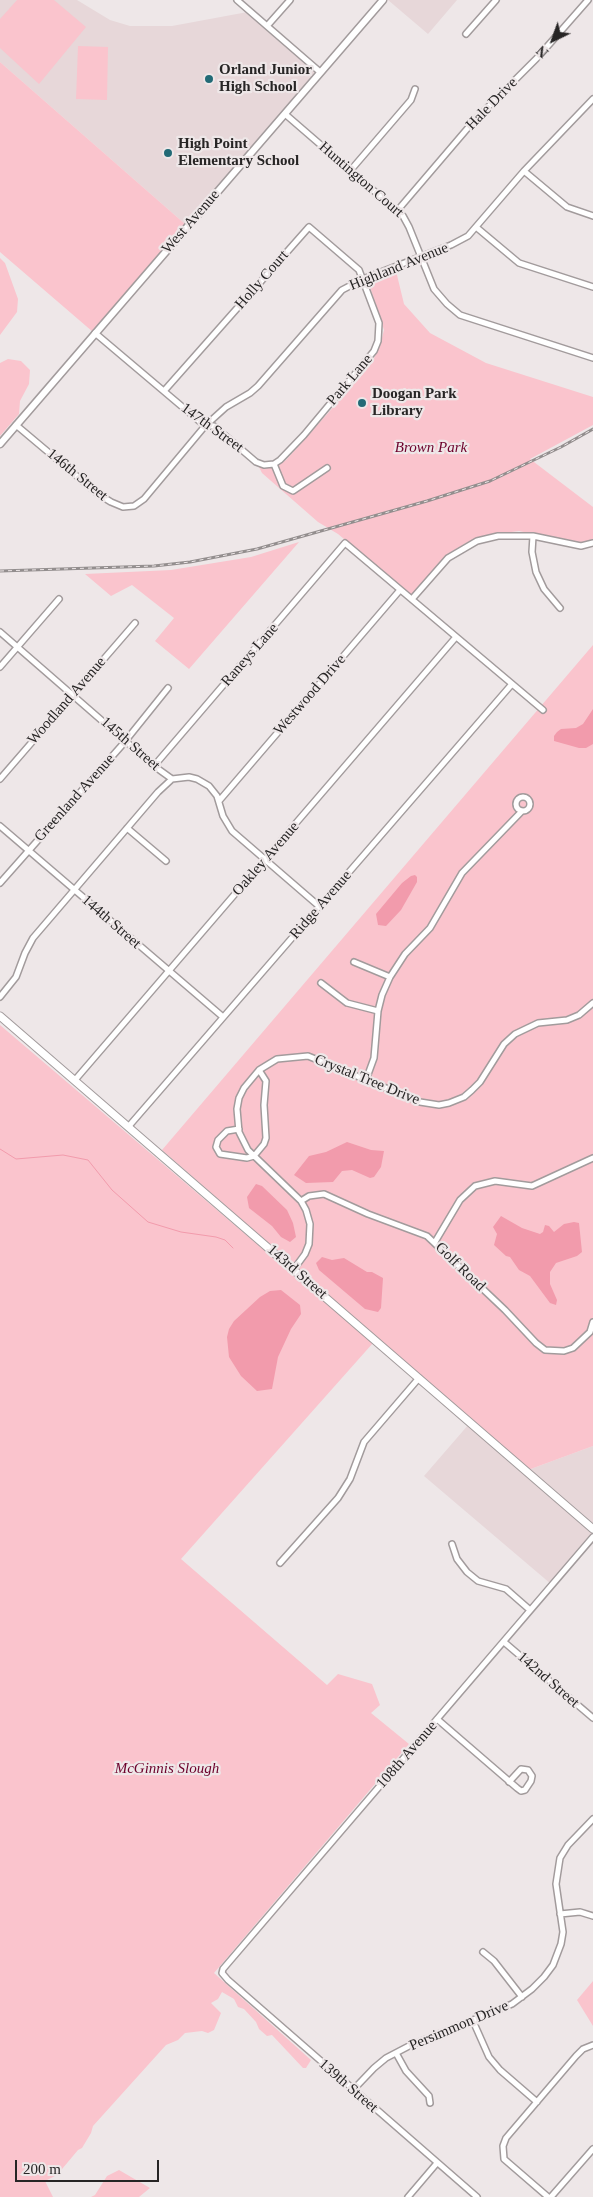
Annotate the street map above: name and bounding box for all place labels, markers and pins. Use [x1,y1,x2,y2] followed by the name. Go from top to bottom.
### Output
[219,61,312,96] place label: Orland Junior High School
[203,73,215,85] marker: Orland Junior High School
[178,135,299,170] place label: High Point Elementary School
[162,147,174,159] marker: High Point Elementary School
[372,385,457,420] place label: Doogan Park Library
[356,397,368,409] marker: Doogan Park Library

